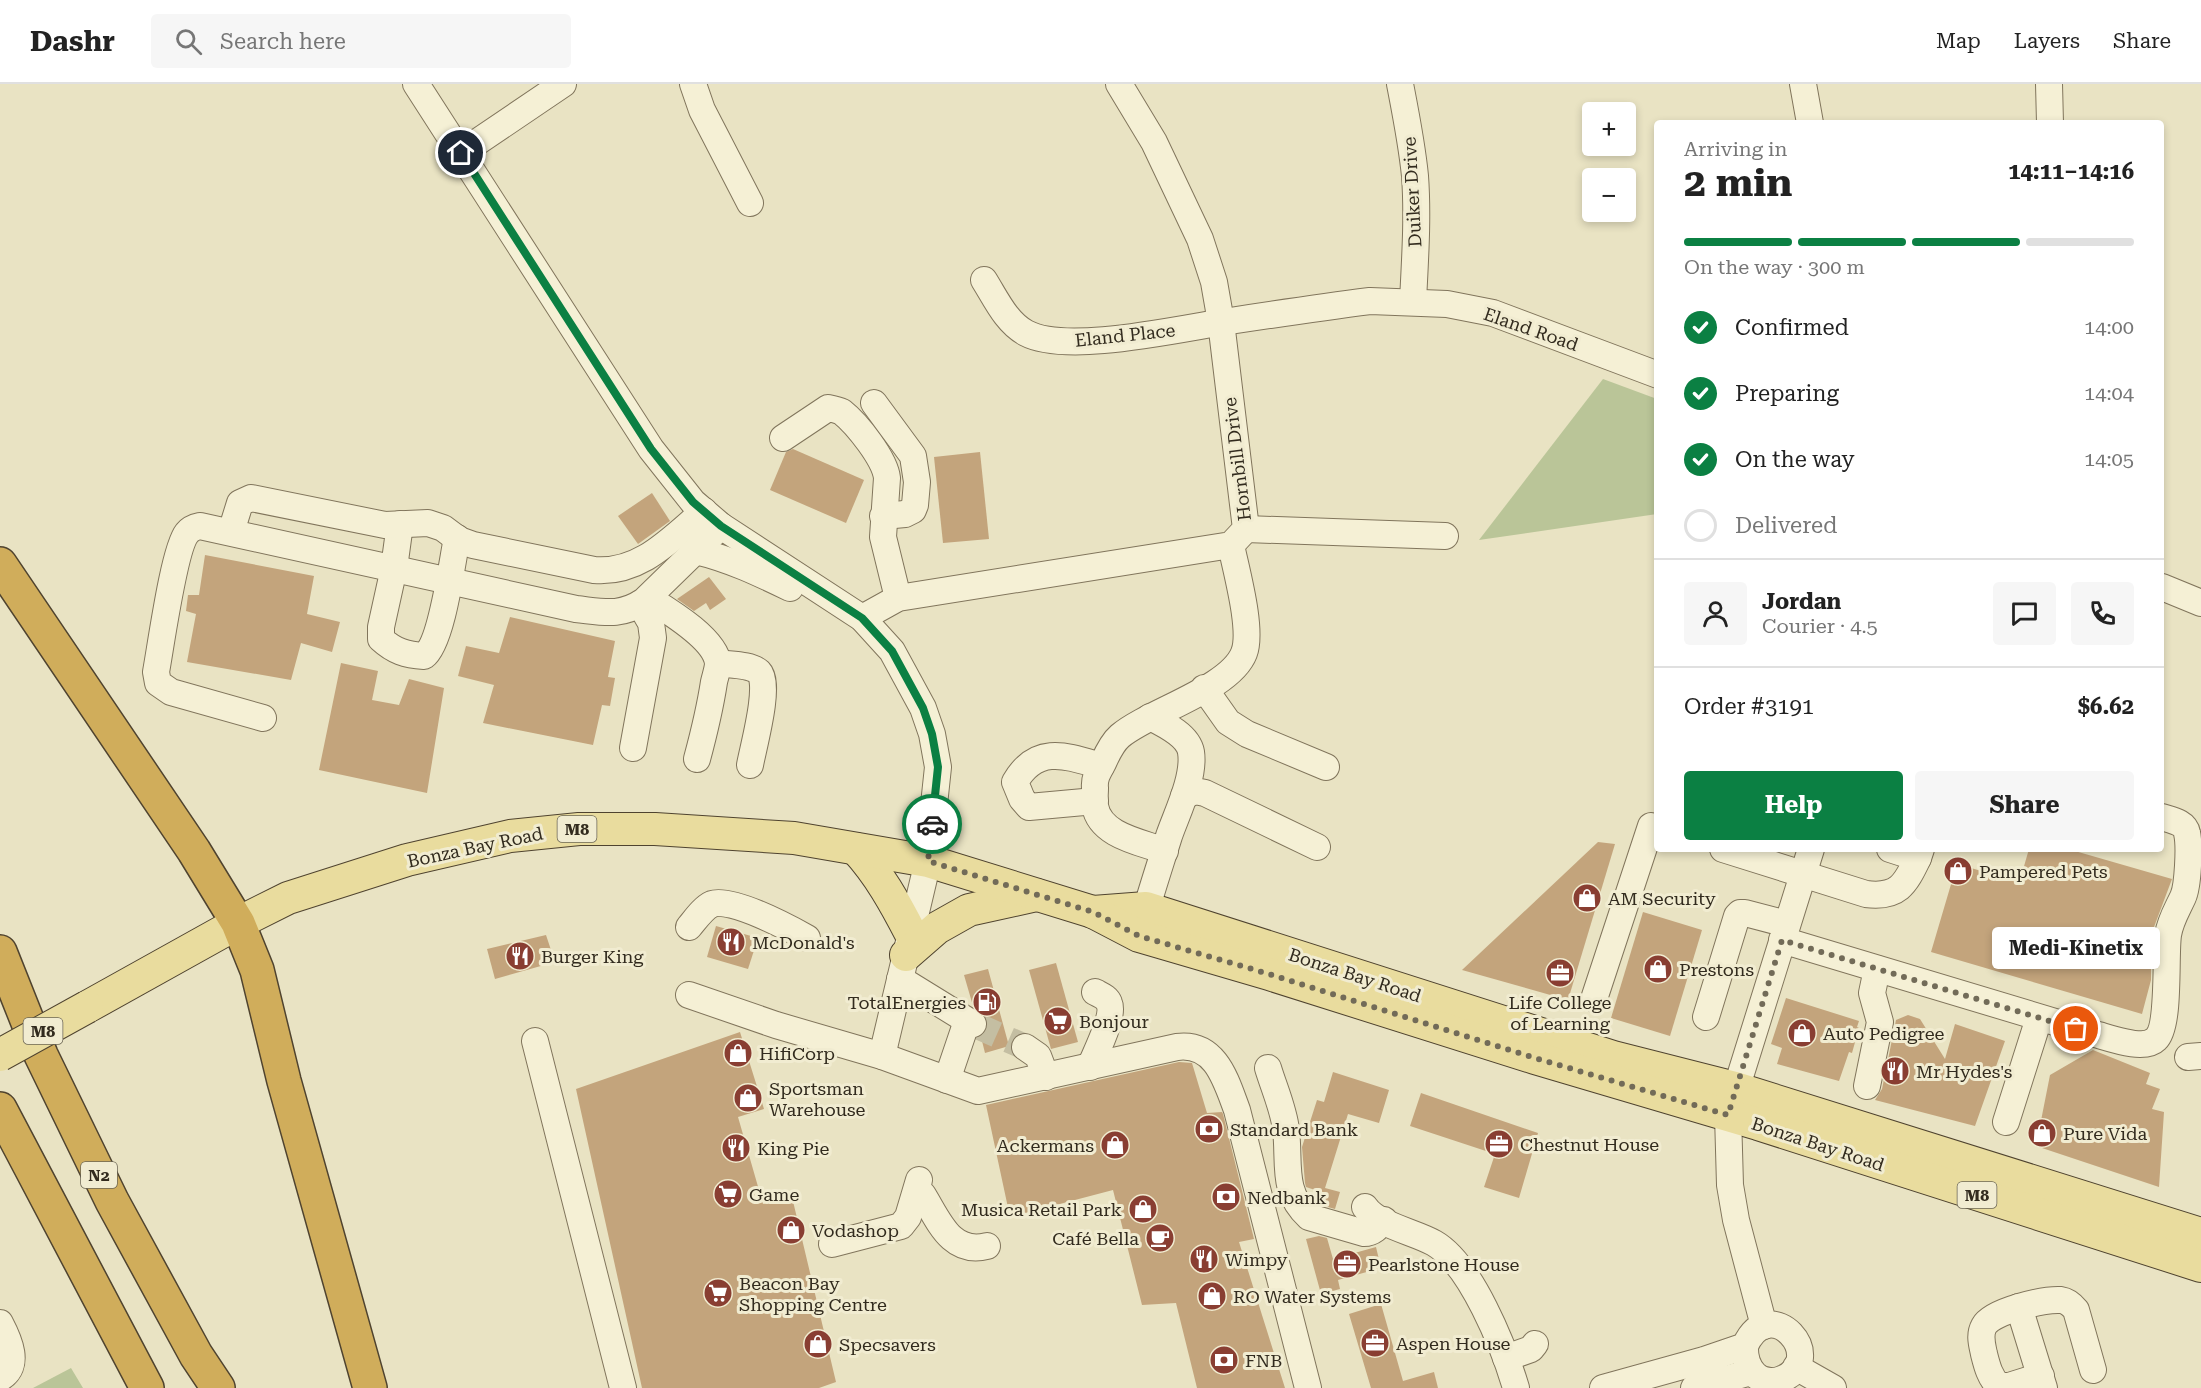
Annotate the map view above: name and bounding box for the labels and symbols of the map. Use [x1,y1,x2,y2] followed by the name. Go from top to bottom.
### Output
[435,127,486,178] pin
[1399,136,1425,248] street label: Duiker Drive
[1481,303,1582,355] street label: Eland Road
[1074,319,1176,351] street label: Eland Place
[1219,396,1255,522] street label: Hornbill Drive
[902,794,962,854] courier
[558,816,596,842] road number: M8
[405,822,545,872] street label: Bonza Bay Road
[1942,855,1974,887] shop icon: Pampered Pets
[1979,861,2108,882] place label: Pampered Pets
[1571,882,1603,914] shop icon: AM Security
[1608,888,1716,909] place label: AM Security
[715,926,747,958] restaurant icon: McDonald's
[1992,927,2160,969] callout: Medi-Kinetix
[752,932,855,953] place label: McDonald's
[504,940,536,972] restaurant icon: Burger King
[1286,944,1424,1006] street label: Bonza Bay Road
[541,946,644,967] place label: Burger King
[1642,953,1674,985] shop icon: Prestons
[1544,957,1576,989] office icon: Life College of Learning
[1679,959,1754,980] place label: Prestons
[971,986,1003,1018] fuel station icon: TotalEnergies
[848,992,966,1013] place label: TotalEnergies
[1509,992,1612,1034] place label: Life College of Learning
[2050,1003,2101,1054] pin
[1042,1005,1074,1037] supermarket icon: Bonjour
[1079,1011,1149,1032] place label: Bonjour
[1786,1017,1818,1049] shop icon: Auto Pedigree
[24,1018,63,1044] road number: M8
[1823,1023,1945,1044] place label: Auto Pedigree
[722,1037,754,1069] shop icon: HifiCorp
[759,1043,835,1064] place label: HifiCorp
[1879,1055,1911,1087] restaurant icon: Mr Hydes's
[1916,1061,2012,1082] place label: Mr Hydes's
[769,1078,866,1120] place label: Sportsman Warehouse
[732,1082,764,1114] shop icon: Sportsman Warehouse
[1193,1113,1225,1145] bank icon: Standard Bank
[1749,1113,1887,1175] street label: Bonza Bay Road
[2026,1117,2058,1149] shop icon: Pure Vida
[1230,1119,1358,1140] place label: Standard Bank
[2063,1123,2148,1144] place label: Pure Vida
[1483,1128,1515,1160] office icon: Chestnut House
[1099,1129,1131,1161] shop icon: Ackermans
[720,1132,752,1164] restaurant icon: King Pie
[1520,1134,1659,1155] place label: Chestnut House
[997,1135,1094,1156] place label: Ackermans
[757,1138,830,1159] place label: King Pie
[81,1162,117,1188] road number: N2
[712,1178,744,1210] supermarket icon: Game
[1210,1181,1242,1213] bank icon: Nedbank
[1958,1182,1996,1208] road number: M8
[749,1184,799,1205] place label: Game
[1247,1187,1327,1208] place label: Nedbank
[1127,1193,1159,1225] shop icon: Musica Retail Park
[961,1199,1122,1220] place label: Musica Retail Park
[775,1214,807,1246] shop icon: Vodashop
[812,1220,899,1241] place label: Vodashop
[1144,1222,1176,1254] cafe icon: Café Bella
[1052,1228,1139,1249] place label: Café Bella
[1188,1243,1220,1275] restaurant icon: Wimpy
[1331,1248,1363,1280] office icon: Pearlstone House
[1225,1249,1288,1270] place label: Wimpy
[1368,1254,1519,1275] place label: Pearlstone House
[739,1273,887,1315] place label: Beacon Bay Shopping Centre
[702,1277,734,1309] supermarket icon: Beacon Bay Shopping Centre
[1196,1280,1228,1312] shop icon: RO Water Systems
[1233,1286,1391,1307] place label: RO Water Systems
[1359,1327,1391,1359] office icon: Aspen House
[802,1328,834,1360] shop icon: Specsavers
[1396,1333,1511,1354] place label: Aspen House
[839,1334,936,1355] place label: Specsavers
[1208,1344,1240,1376] bank icon: FNB
[1245,1350,1282,1371] place label: FNB

